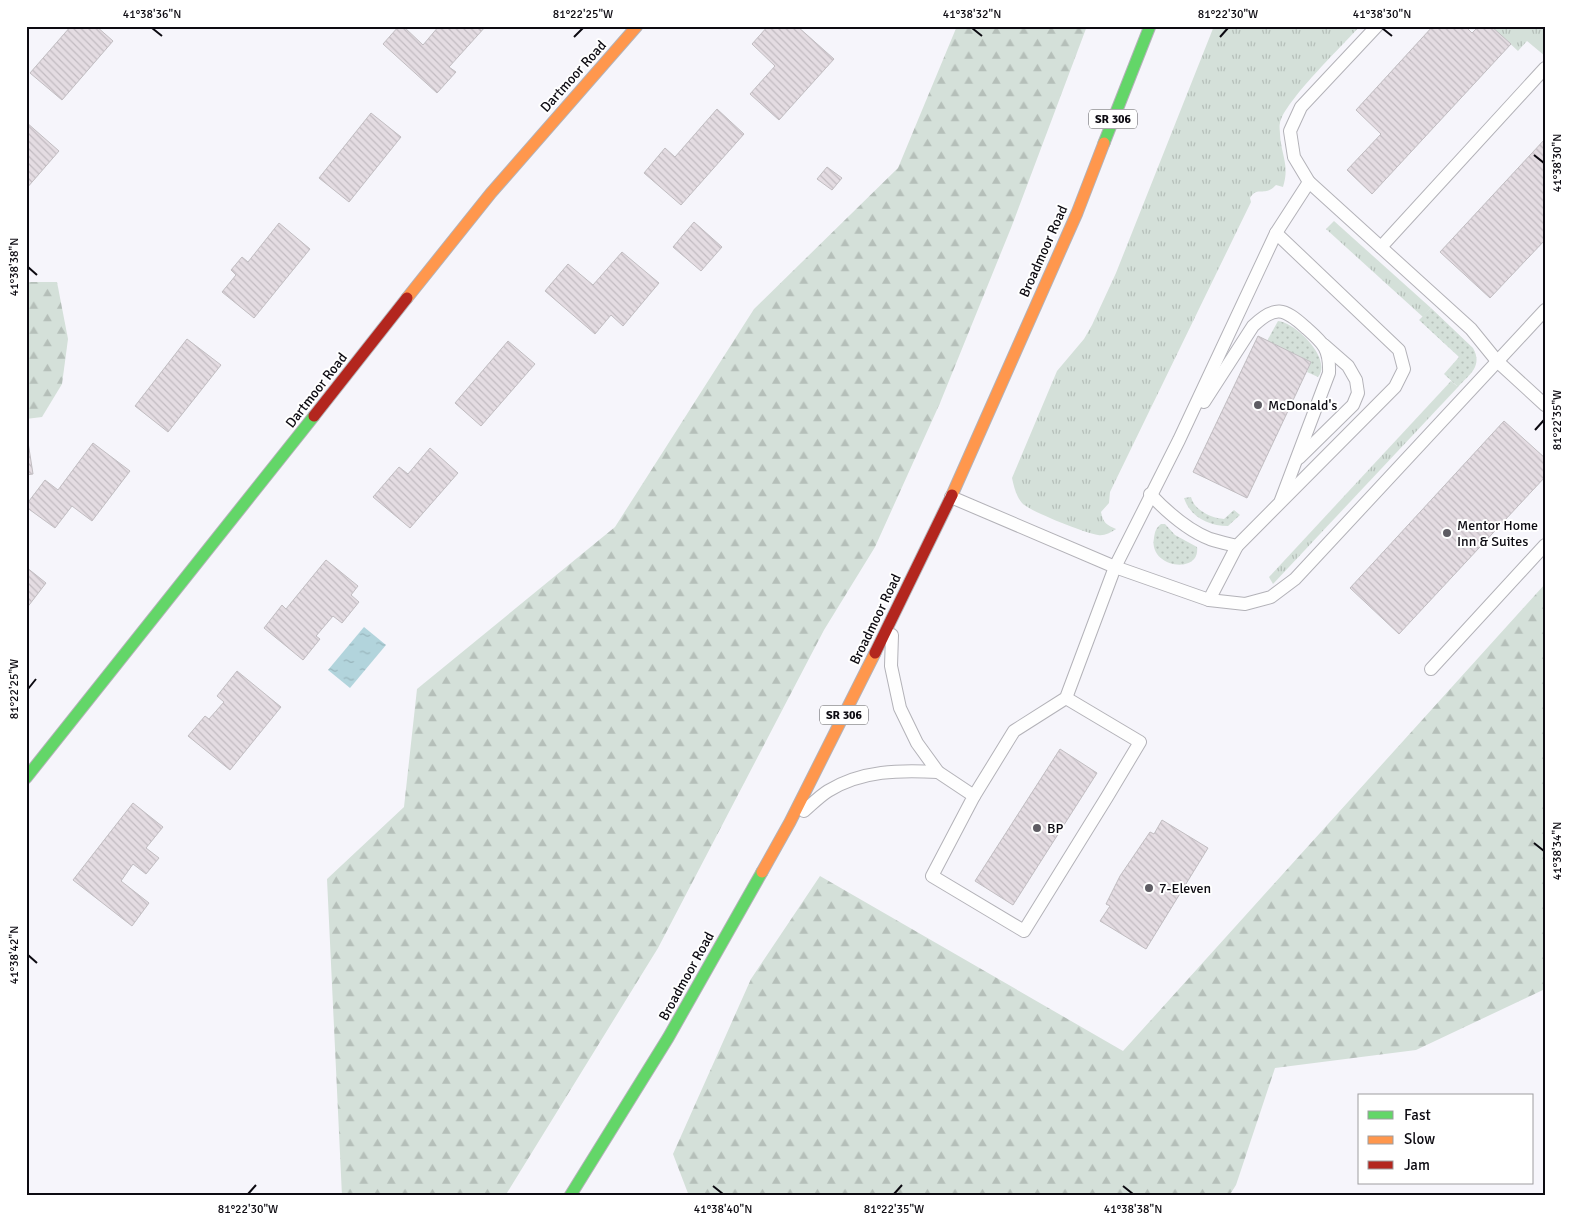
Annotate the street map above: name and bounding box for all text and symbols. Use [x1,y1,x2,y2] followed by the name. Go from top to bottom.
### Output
[123,7,181,22] text: 41°38'36"N
[553,7,613,22] text: 81°22'25"W
[943,7,1001,22] text: 41°38'32"N
[1198,7,1258,22] text: 81°22'30"W
[1353,7,1411,22] text: 41°38'30"N
[537,37,610,116] street label: Dartmoor Road
[1089,110,1137,128] road number: SR 306
[1550,134,1565,192] text: 41°38'30"N
[1016,203,1071,300] street label: Broadmoor Road
[7,238,22,296] text: 41°38'38"N
[282,349,351,431] street label: Dartmoor Road
[1550,390,1565,450] text: 81°22'35"W
[1268,397,1337,414] place label: McDonald's
[1252,399,1264,411] marker: McDonald's
[1457,517,1538,550] place label: Mentor Home Inn & Suites
[1441,527,1453,539] marker: Mentor Home Inn & Suites
[846,571,905,667] street label: Broadmoor Road
[7,659,22,719] text: 81°22'25"W
[820,706,868,724] road number: SR 306
[1047,820,1063,837] place label: BP
[1031,822,1043,834] marker: BP
[1550,822,1565,880] text: 41°38'34"N
[1159,880,1211,897] place label: 7-Eleven
[1143,882,1155,894] marker: 7-Eleven
[7,926,22,984] text: 41°38'42"N
[655,929,718,1024] street label: Broadmoor Road
[1358,1094,1534,1184] legend
[1404,1106,1431,1124] text: Fast
[1404,1130,1435,1148] text: Slow
[1404,1156,1430,1174] text: Jam
[218,1202,278,1217] text: 81°22'30"W
[694,1202,752,1217] text: 41°38'40"N
[864,1202,924,1217] text: 81°22'35"W
[1104,1202,1162,1217] text: 41°38'38"N

